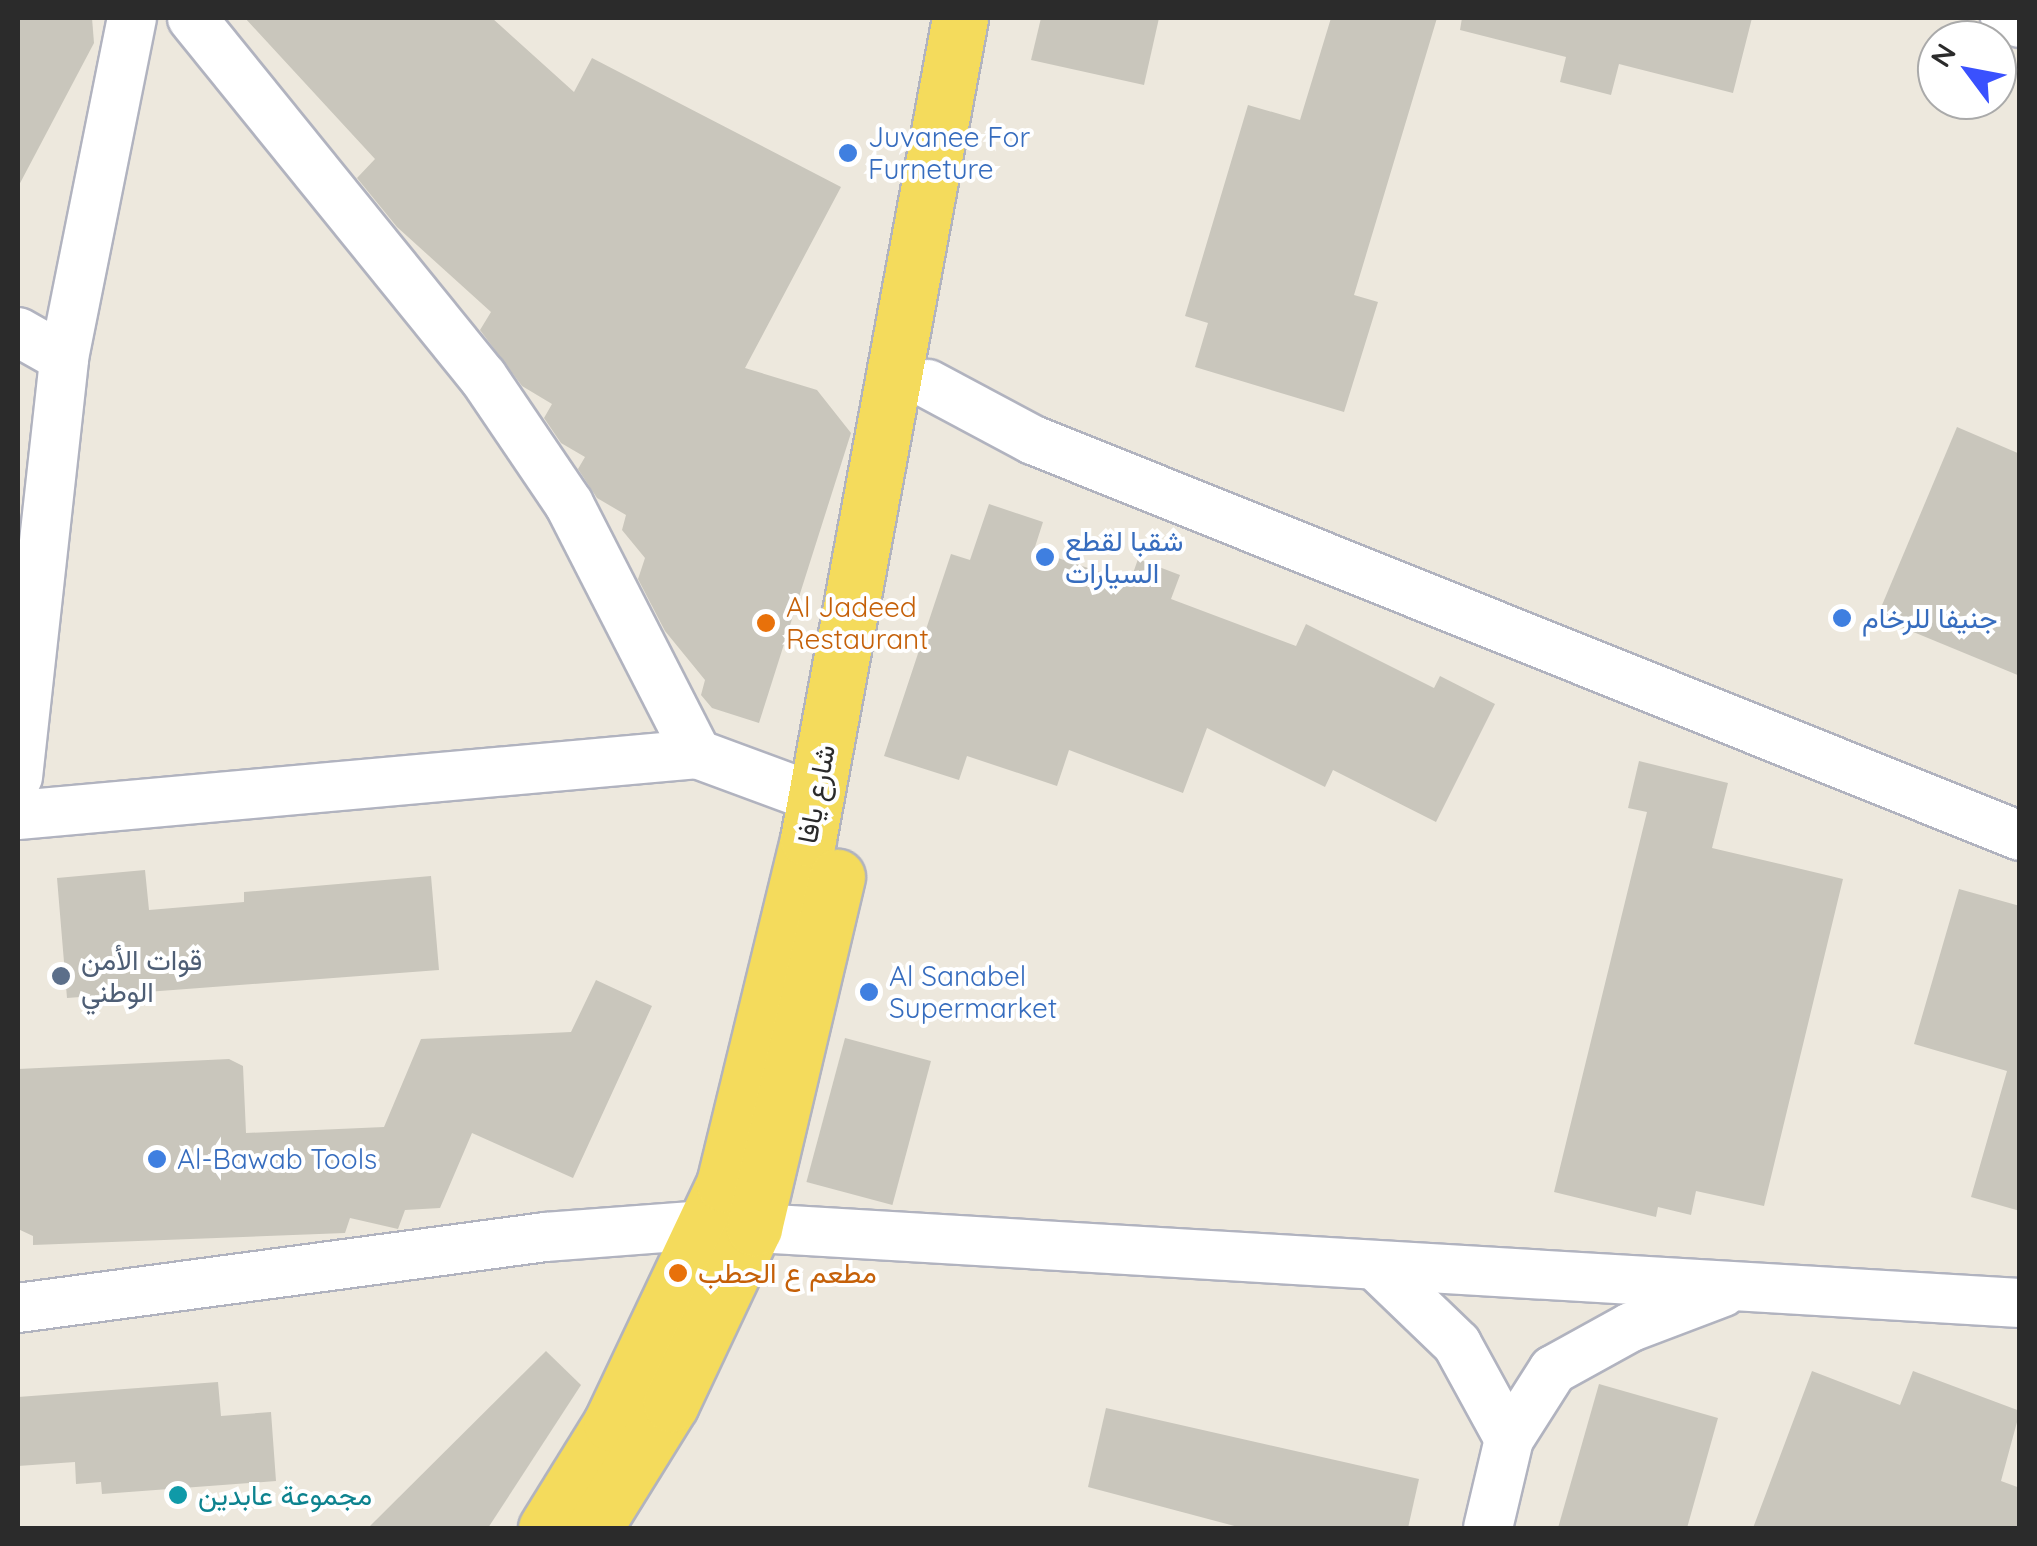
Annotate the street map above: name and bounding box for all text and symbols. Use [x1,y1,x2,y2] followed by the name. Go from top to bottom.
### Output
[1917,20,2017,120] north arrow
[1923,37,1963,73] text: N
[868,120,1030,186] place label: Juvanee For Furneture
[837,142,859,164] marker: Juvanee For Furneture
[1065,524,1183,590] place label: شقبا لقطع السيارات
[1034,546,1056,568] marker: شقبا لقطع السيارات
[786,590,929,656] place label: Al Jadeed Restaurant
[1862,601,1998,635] place label: جنيفا للرخام
[1831,607,1853,629] marker: جنيفا للرخام
[755,612,777,634] marker: Al Jadeed Restaurant
[790,742,842,846] street label: شارع يافا
[81,943,202,1009] place label: قوات الأمن الوطني
[889,959,1057,1025] place label: Al Sanabel Supermarket
[50,965,72,987] marker: قوات الأمن الوطني
[858,981,880,1003] marker: Al Sanabel Supermarket
[177,1142,377,1176] place label: Al-Bawab Tools
[146,1148,168,1170] marker: Al-Bawab Tools
[698,1256,877,1290] place label: مطعم ع الحطب
[667,1262,689,1284] marker: مطعم ع الحطب
[198,1478,372,1512] place label: مجموعة عابدين
[167,1484,189,1506] marker: مجموعة عابدين

